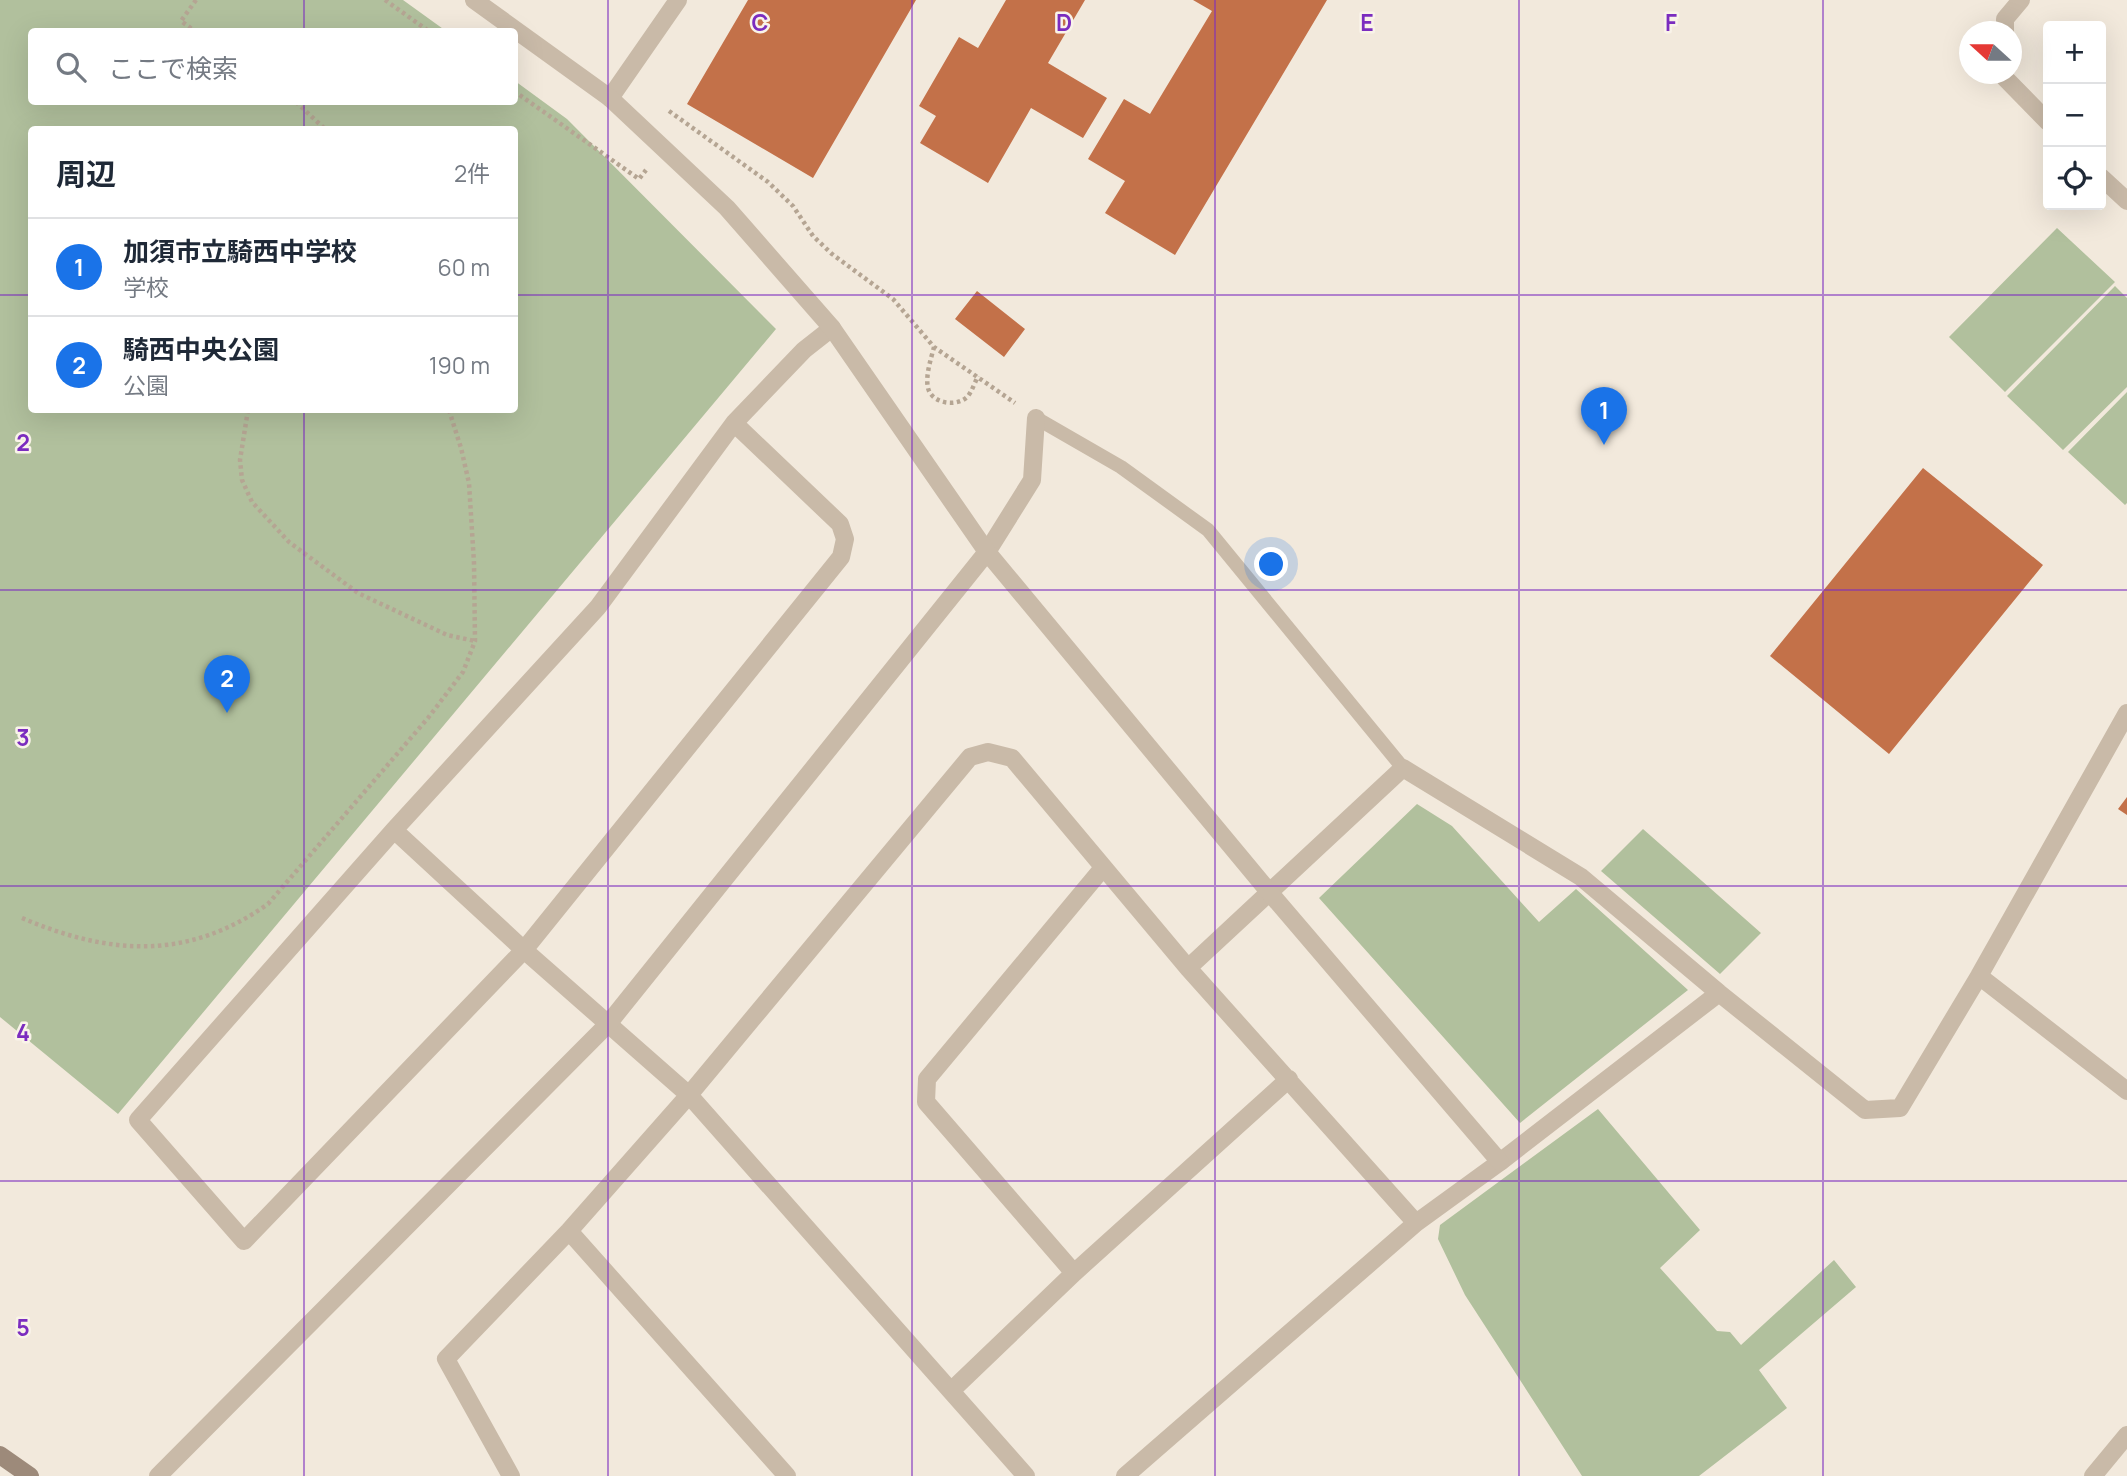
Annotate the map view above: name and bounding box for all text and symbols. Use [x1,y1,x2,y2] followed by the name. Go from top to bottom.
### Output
[752,6,769,38] text: C
[1056,6,1072,38] text: D
[1360,6,1374,38] text: E
[1665,6,1677,38] text: F
[1959,21,2022,84] north arrow
[2043,21,2106,210] map controls
[2043,21,2106,84] button: +
[28,28,518,105] search box
[52,48,90,86] icon: search
[108,50,238,86] text: ここで検索
[2043,84,2106,147] button: −
[2043,147,2106,210] button: locate
[56,153,116,194] text: 周辺
[454,157,490,189] text: 2件
[123,233,357,269] text: 加須市立騎西中学校
[74,251,84,283] text: 1
[438,251,490,283] text: 60 m
[123,271,169,303] text: 学校
[123,331,279,367] text: 騎西中央公園
[72,349,86,381] text: 2
[429,349,490,381] text: 190 m
[123,369,169,401] text: 公園
[1581,387,1627,445] pin: 1
[16,426,30,458] text: 2
[1254,547,1288,581] your location
[204,655,250,713] pin: 2
[16,721,30,753] text: 3
[16,1016,30,1048] text: 4
[16,1311,30,1343] text: 5

